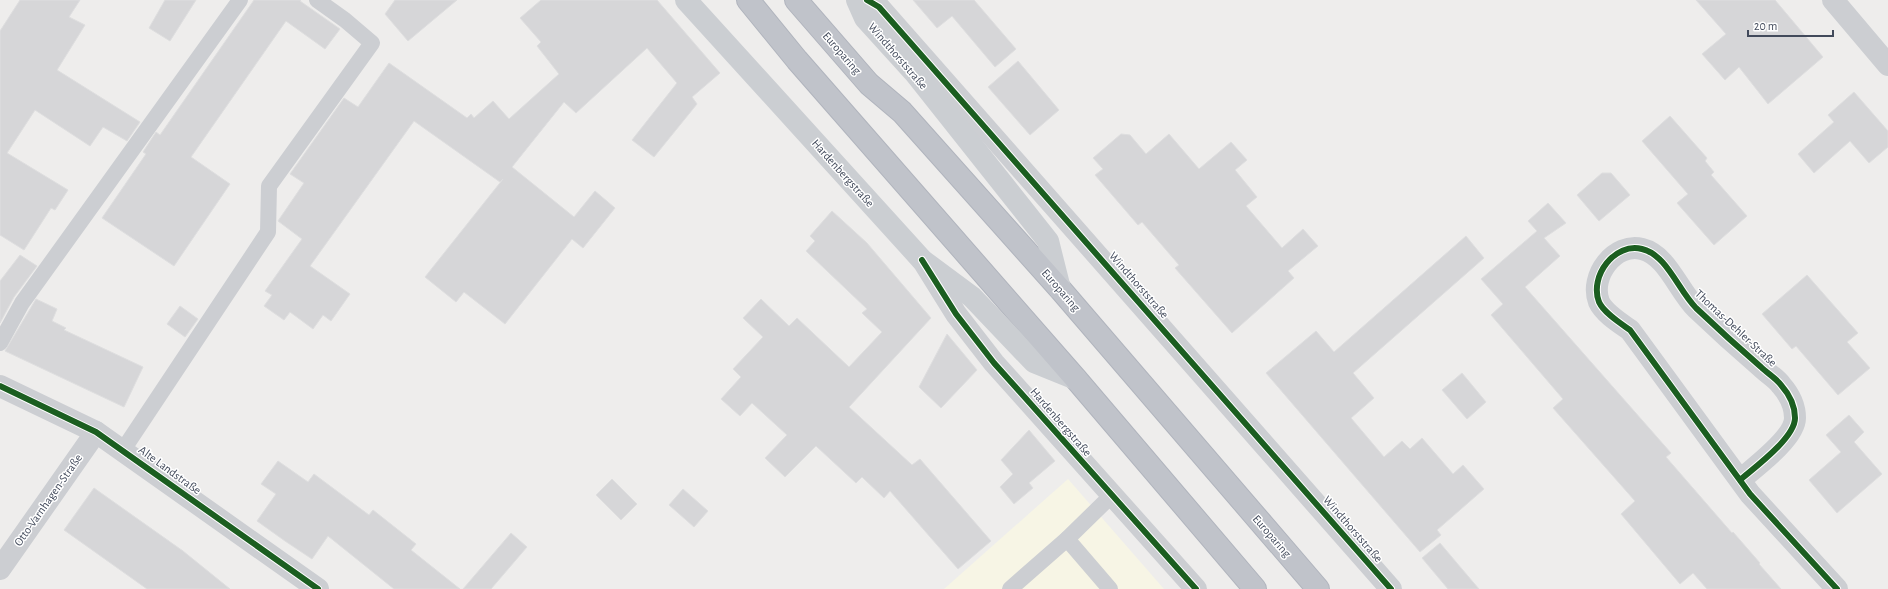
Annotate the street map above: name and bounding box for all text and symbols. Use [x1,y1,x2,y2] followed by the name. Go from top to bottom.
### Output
[1748,12,1833,38] scale bar
[866,20,930,92] street label: Windthorststraße
[1754,20,1777,32] text: 20 m
[821,30,864,77] street label: Europaring
[810,137,876,209] street label: Hardenbergstraße
[1107,249,1171,321] street label: Windthorststraße
[1040,267,1083,314] street label: Europaring
[1693,287,1779,369] street label: Thomas-Dehler-Straße
[1028,385,1094,459] street label: Hardenbergstraße
[137,443,203,497] street label: Alte Landstraße
[12,452,84,548] street label: Otto-Varnhagen-Straße
[1321,493,1385,565] street label: Windthorststraße
[1251,513,1294,560] street label: Europaring

